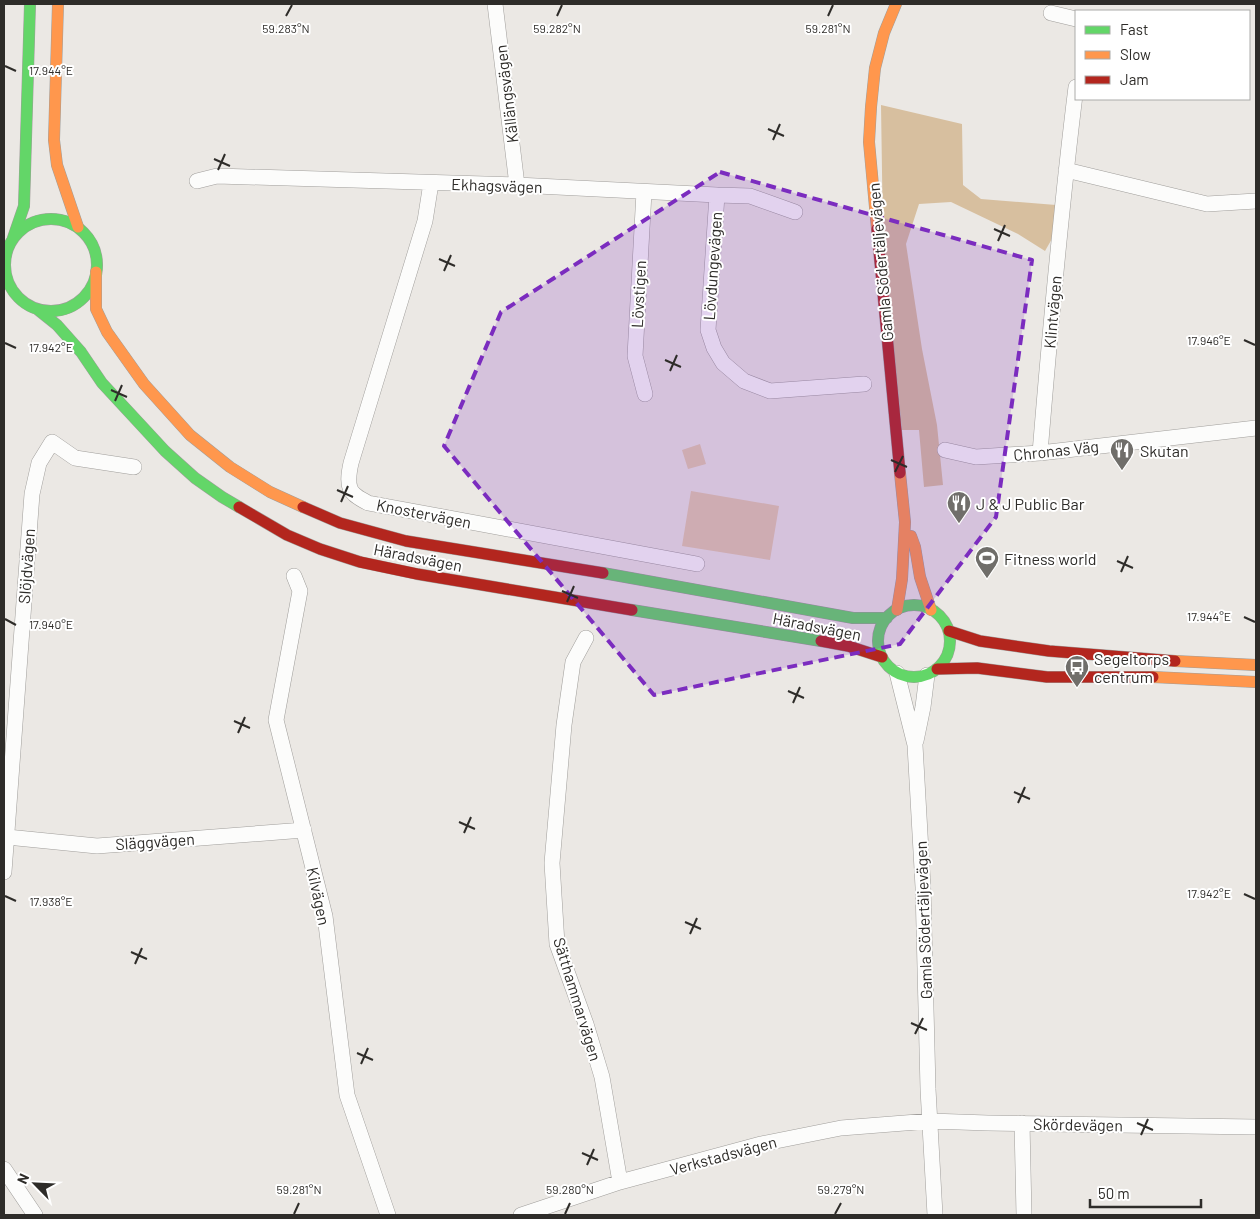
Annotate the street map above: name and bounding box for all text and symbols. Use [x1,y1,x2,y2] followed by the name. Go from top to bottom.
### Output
[1075,10,1250,100] legend
[1120,20,1148,38] text: Fast
[262,21,310,35] text: 59.283°N
[533,21,581,35] text: 59.282°N
[806,21,851,35] text: 59.281°N
[491,44,521,144] street label: Källängsvägen
[1120,45,1151,63] text: Slow
[29,63,73,77] text: 17.944°E
[1120,70,1149,88] text: Jam
[451,174,543,196] street label: Ekhagsvägen
[864,182,896,342] street label: Gamla Södertäljevägen
[699,211,725,321] street label: Lövdungevägen
[627,260,649,328] street label: Lövstigen
[1039,275,1065,349] street label: Klintvägen
[1187,333,1231,347] text: 17.946°E
[29,340,73,354] text: 17.942°E
[1012,436,1100,464] street label: Chronas Väg
[1109,437,1135,471] restaurant icon: Skutan
[1140,441,1189,460] place label: Skutan
[946,490,972,524] restaurant icon: J & J Public Bar
[375,494,473,532] street label: Knostervägen
[976,494,1085,513] place label: J & J Public Bar
[14,528,38,604] street label: Slöjdvägen
[372,539,464,575] street label: Häradsvägen
[974,545,1000,579] sports icon: Fitness world
[1004,549,1096,568] place label: Fitness world
[771,608,863,644] street label: Häradsvägen
[1187,609,1231,623] text: 17.944°E
[29,617,73,631] text: 17.940°E
[1094,649,1169,686] place label: Segeltorps centrum
[1064,654,1090,688] bus stop icon: Segeltorps centrum
[115,829,195,853] street label: Släggvägen
[911,840,935,1000] street label: Gamla Södertäljevägen
[304,865,334,927] street label: Kilvägen
[1187,886,1231,900] text: 17.942°E
[29,894,73,908] text: 17.938°E
[550,935,606,1063] street label: Sätthammarvägen
[1033,1114,1123,1134] street label: Skördevägen
[667,1132,779,1178] street label: Verkstadsvägen
[10,1159,60,1209] north arrow
[13,1171,32,1186] text: N
[1090,1176,1201,1208] scale bar
[277,1182,322,1196] text: 59.281°N
[546,1182,594,1196] text: 59.280°N
[818,1182,864,1196] text: 59.279°N
[1098,1184,1130,1202] text: 50 m

